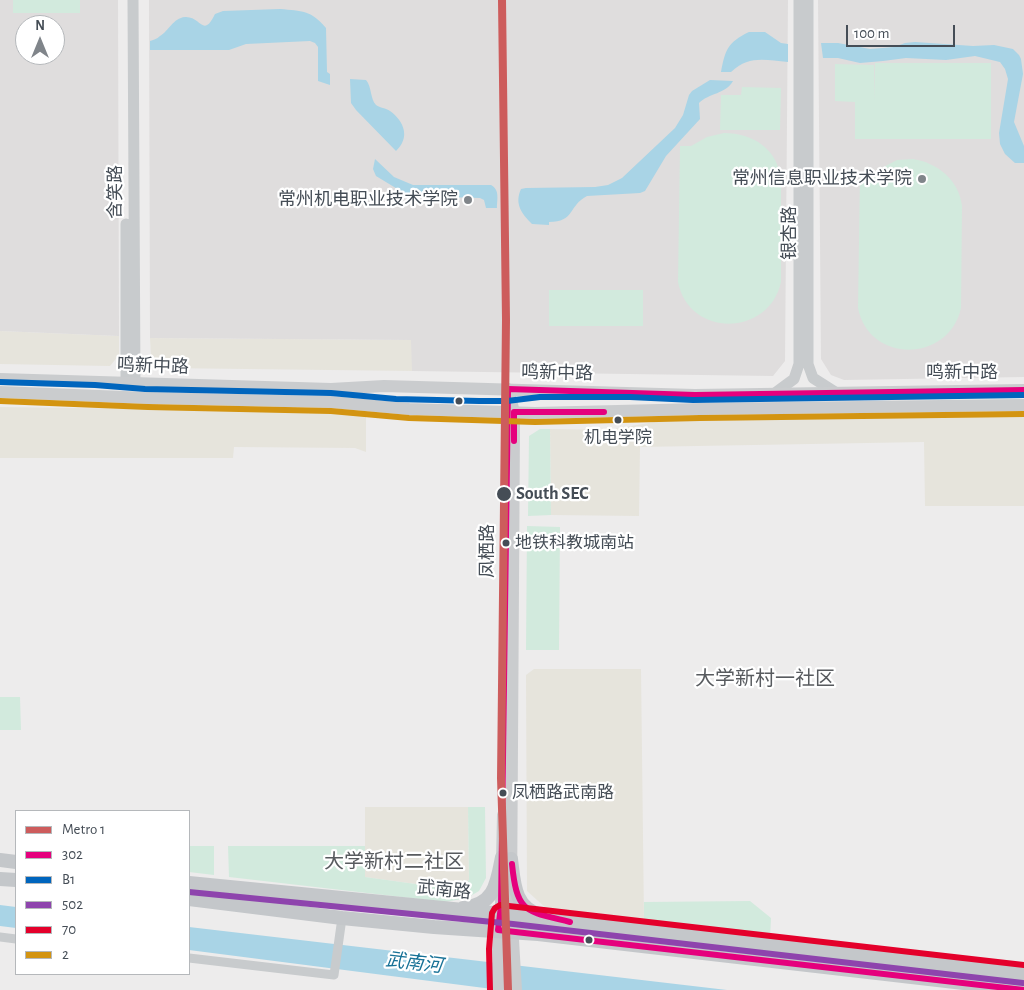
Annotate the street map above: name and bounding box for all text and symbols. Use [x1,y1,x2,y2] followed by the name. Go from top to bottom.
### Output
[15,15,65,65] north arrow
[849,15,958,47] scale bar
[35,19,45,33] text: N
[854,26,889,41] text: 100 m
[105,165,127,219] street label: 含笑路
[732,168,912,190] place label: 常州信息职业技术学院
[916,173,928,185] marker: 常州信息职业技术学院
[278,189,458,211] place label: 常州机电职业技术学院
[462,194,474,206] marker: 常州机电职业技术学院
[779,206,801,260] street label: 银杏路
[117,354,189,378] street label: 鸣新中路
[521,362,593,384] street label: 鸣新中路
[926,362,998,384] street label: 鸣新中路
[454,396,464,406] unlabelled marker
[613,415,623,425] marker: 机电学院
[584,428,652,448] place label: 机电学院
[516,483,589,505] place label: South SEC
[495,485,513,503] marker: South SEC
[477,524,499,578] street label: 凤栖路
[515,533,634,553] place label: 地铁科教城南站
[501,538,511,548] marker: 地铁科教城南站
[695,667,835,691] district label: 大学新村一社区
[512,783,614,803] place label: 凤栖路武南路
[498,788,508,798] marker: 凤栖路武南路
[15,810,190,975] legend
[62,822,105,837] text: Metro 1
[62,847,83,862] text: 302
[324,850,464,874] district label: 大学新村二社区
[62,872,75,887] text: B1
[416,876,472,904] street label: 武南路
[62,897,83,912] text: 502
[62,922,76,937] text: 70
[584,935,594,945] unlabelled marker
[62,947,69,962] text: 2
[384,948,444,978] water label: 武南河

